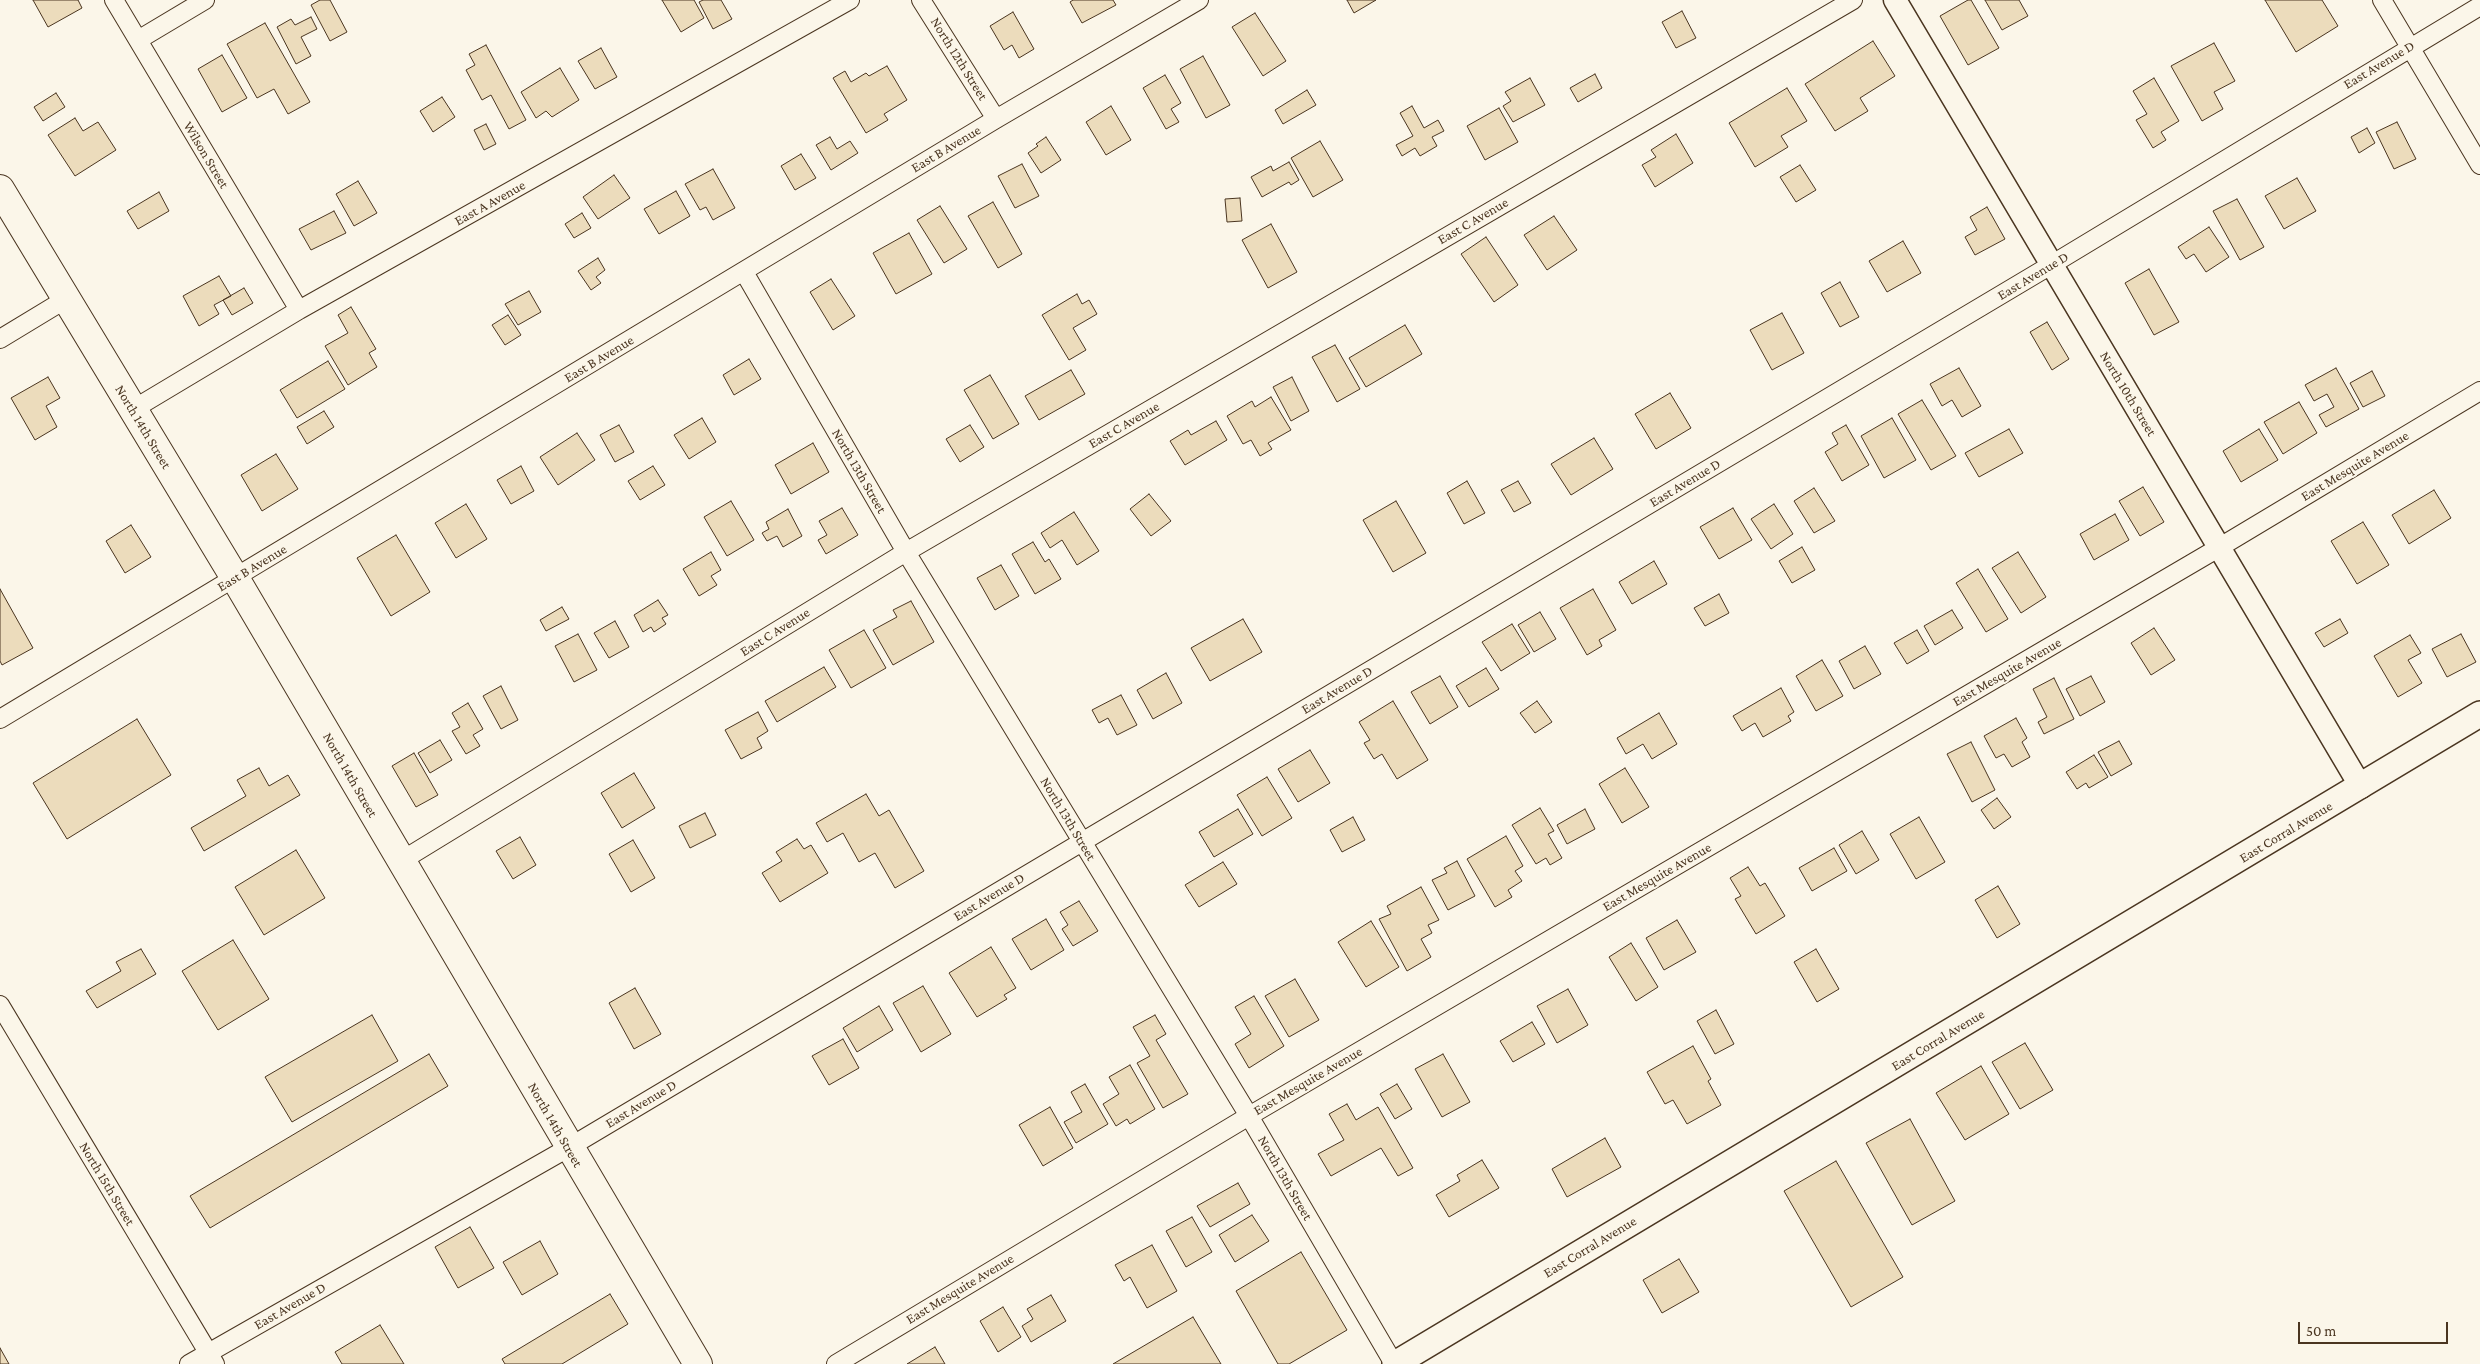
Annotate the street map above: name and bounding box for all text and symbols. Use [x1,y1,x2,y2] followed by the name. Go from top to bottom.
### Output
[927,14,991,104] street label: North 12th Street
[2340,37,2418,93] street label: East Avenue D
[179,118,233,192] street label: Wilson Street
[908,122,984,176] street label: East B Avenue
[452,177,528,229] street label: East A Avenue
[1435,194,1511,248] street label: East C Avenue
[1994,248,2072,304] street label: East Avenue D
[561,332,637,386] street label: East B Avenue
[2096,349,2160,439] street label: North 10th Street
[111,382,175,472] street label: North 14th Street
[1086,398,1162,452] street label: East C Avenue
[828,426,890,516] street label: North 13th Street
[2298,427,2412,505] street label: East Mesquite Avenue
[1646,455,1724,511] street label: East Avenue D
[214,541,290,595] street label: East B Avenue
[737,604,813,660] street label: East C Avenue
[1950,634,2064,710] street label: East Mesquite Avenue
[1298,662,1376,718] street label: East Avenue D
[319,730,381,820] street label: North 14th Street
[1036,774,1100,864] street label: North 13th Street
[2236,798,2336,866] street label: East Corral Avenue
[1600,839,1714,915] street label: East Mesquite Avenue
[950,869,1028,925] street label: East Avenue D
[1888,1006,1988,1074] street label: East Corral Avenue
[1251,1043,1365,1119] street label: East Mesquite Avenue
[602,1076,680,1132] street label: East Avenue D
[524,1080,586,1170] street label: North 14th Street
[1254,1133,1316,1223] street label: North 13th Street
[75,1139,139,1229] street label: North 15th Street
[1540,1213,1640,1281] street label: East Corral Avenue
[903,1250,1017,1328] street label: East Mesquite Avenue
[251,1279,329,1333] street label: East Avenue D
[2300,1312,2450,1344] scale bar
[2306,1323,2336,1339] text: 50 m

